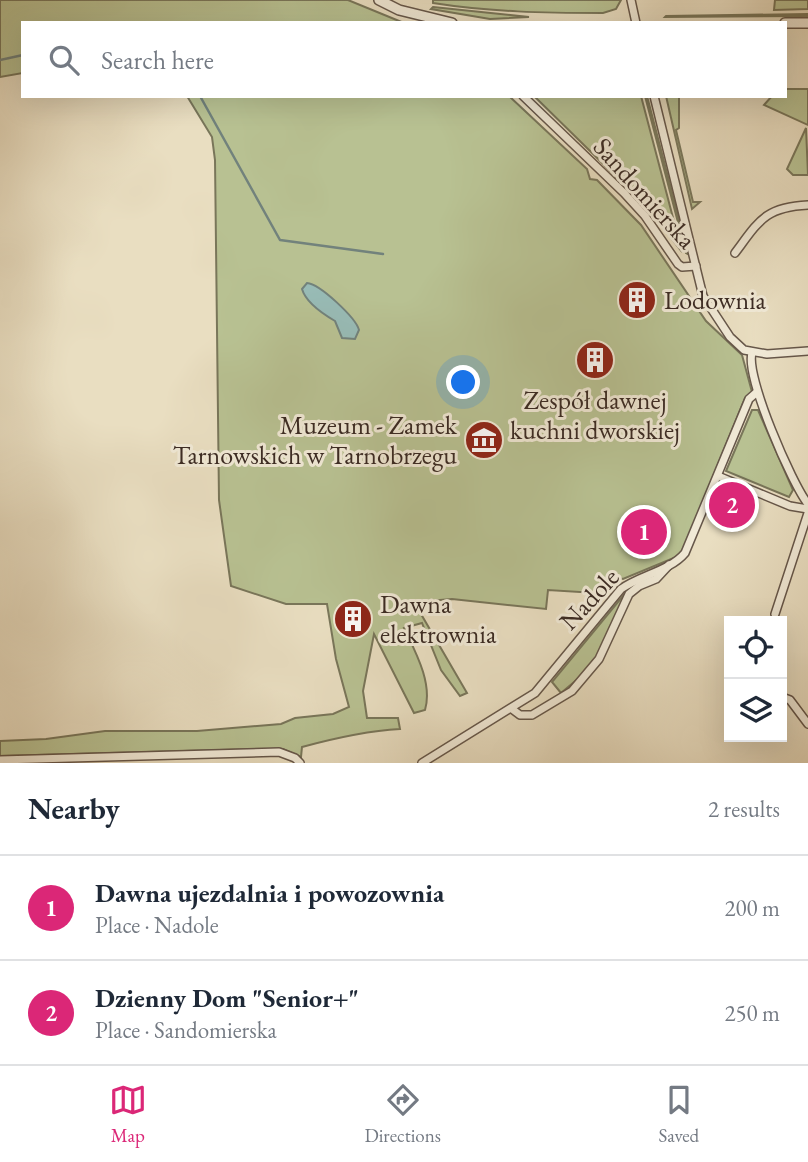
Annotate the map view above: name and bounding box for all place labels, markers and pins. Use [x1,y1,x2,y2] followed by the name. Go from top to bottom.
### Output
[616,279,658,321] building icon: Lodownia
[664,283,767,317] place label: Lodownia
[574,339,616,381] building icon: Zespół dawnej kuchni dworskiej
[510,383,680,447] place label: Zespół dawnej kuchni dworskiej
[173,408,458,472] place label: Muzeum - Zamek Tarnowskich w Tarnobrzegu
[463,419,505,461] museum icon: Muzeum - Zamek Tarnowskich w Tarnobrzegu
[709,479,755,531] pin: 2
[621,506,667,558] pin: 1
[380,587,497,651] place label: Dawna elektrownia
[332,598,374,640] building icon: Dawna elektrownia

